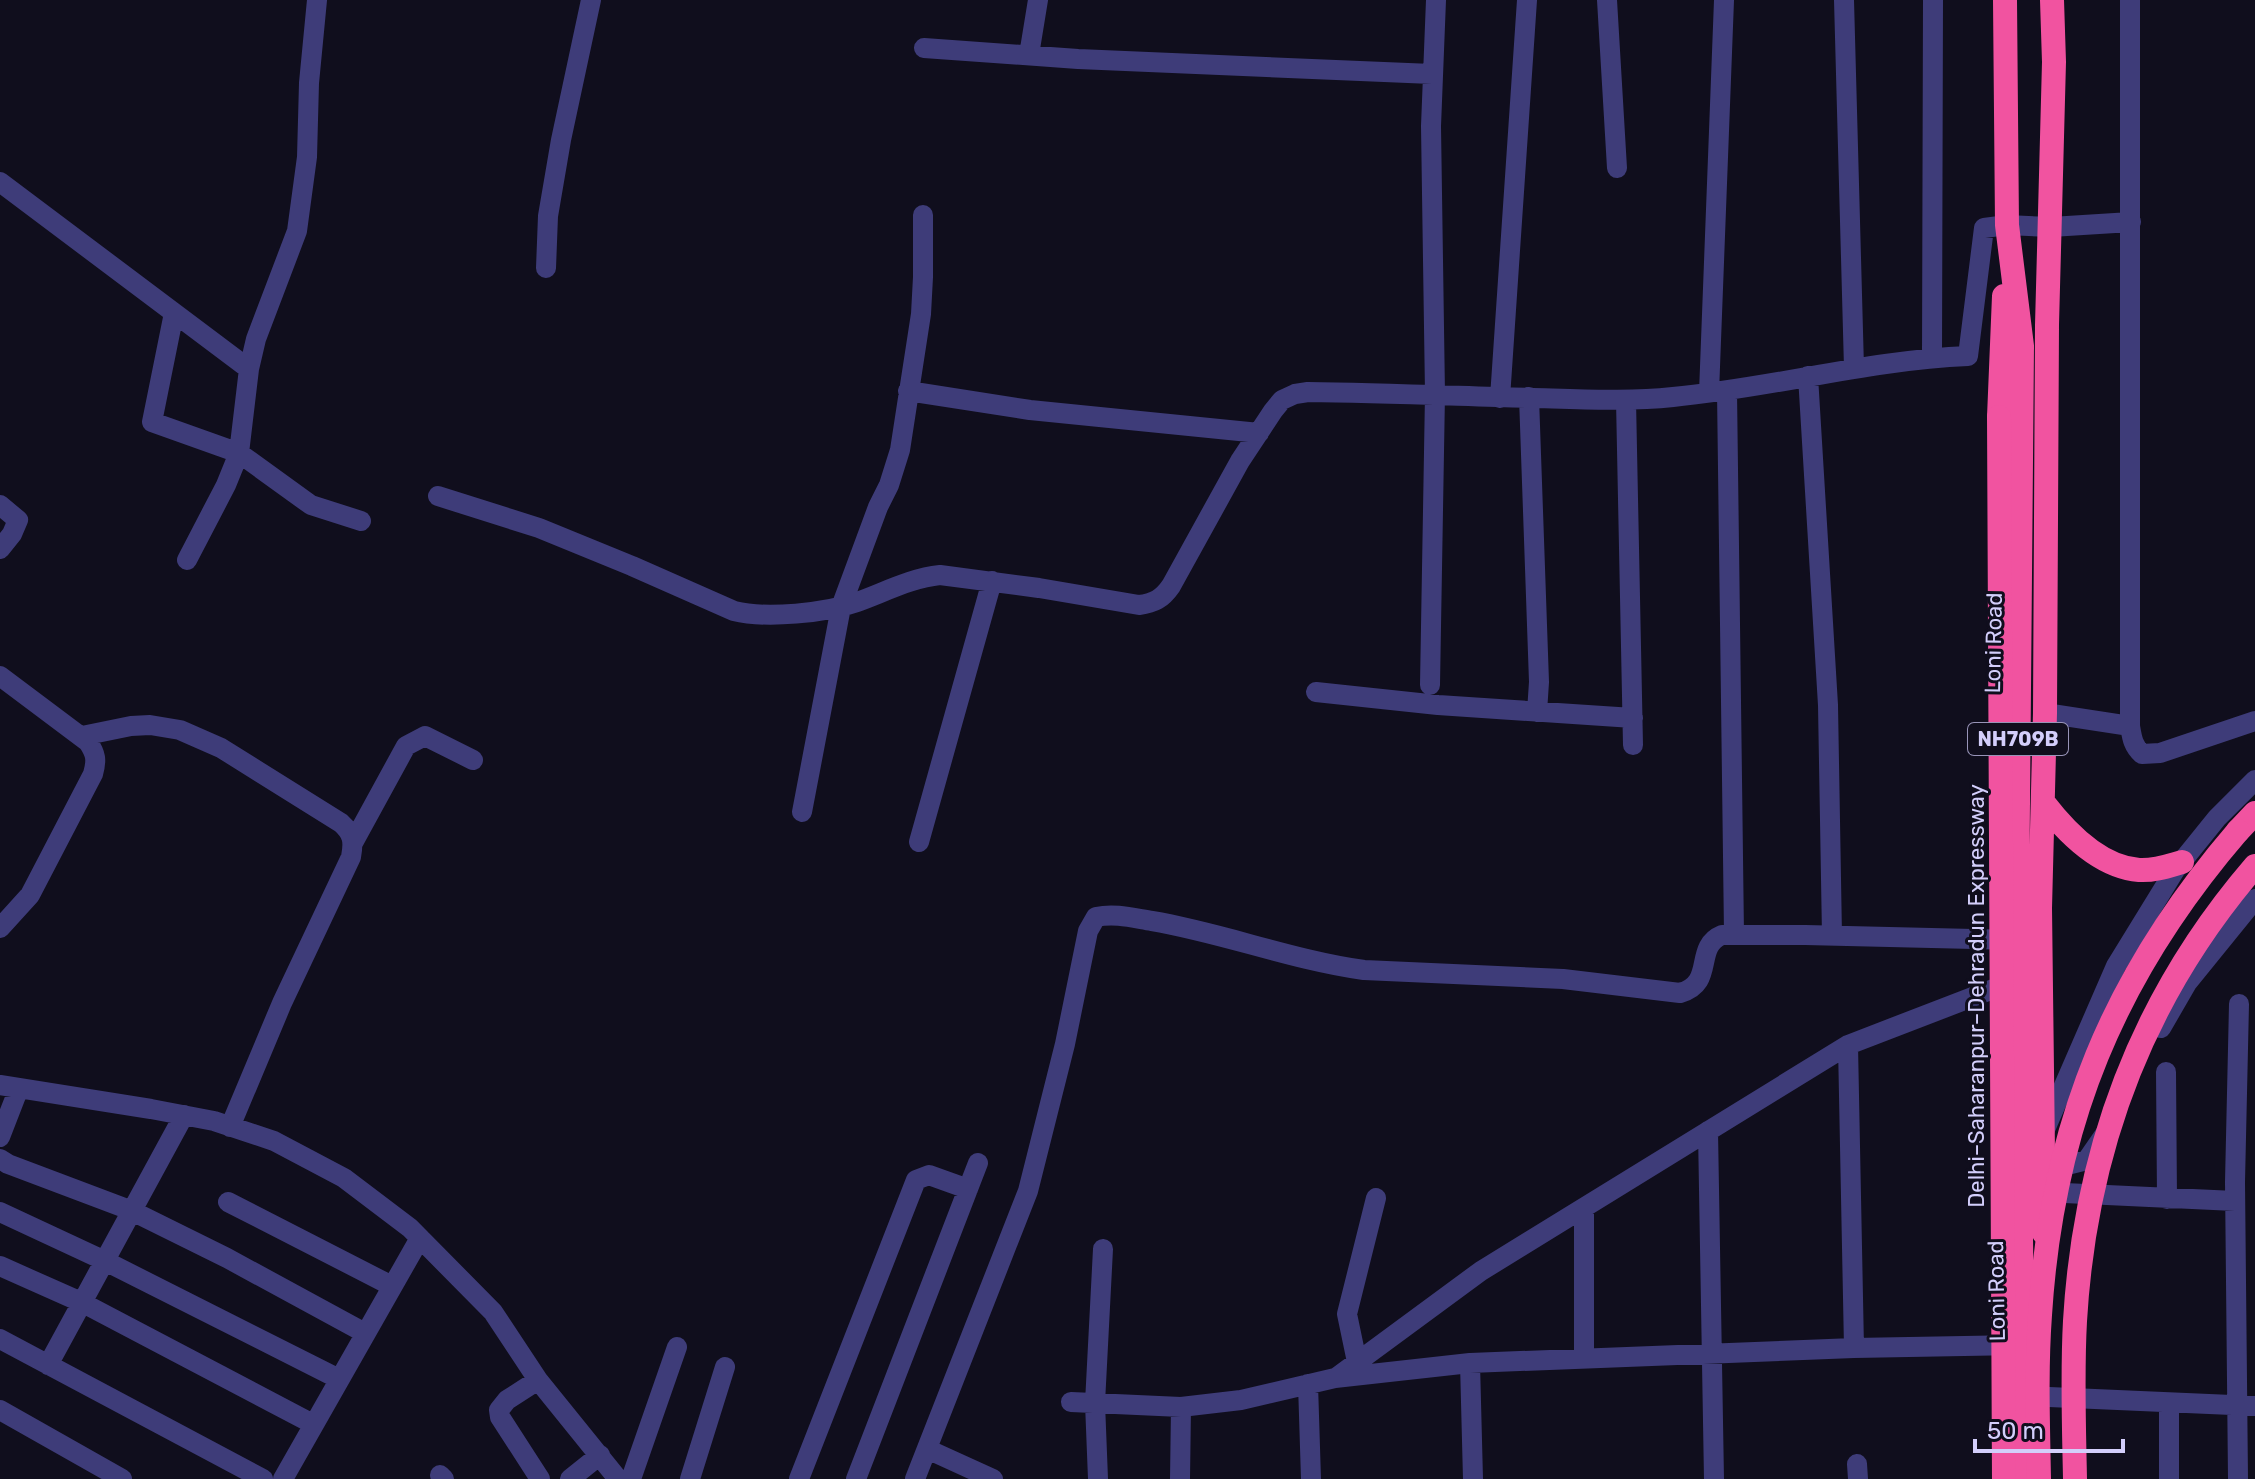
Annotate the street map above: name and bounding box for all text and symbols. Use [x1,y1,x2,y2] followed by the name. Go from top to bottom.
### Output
[1979,592,2008,694] street label: Loni Road
[1968,723,2068,755] road number: NH709B
[1963,784,1990,1208] street label: Delhi–Saharanpur–Dehradun Expressway
[1982,1240,2011,1342] street label: Loni Road
[1975,1403,2123,1453] scale bar
[1987,1417,2044,1445] text: 50 m

